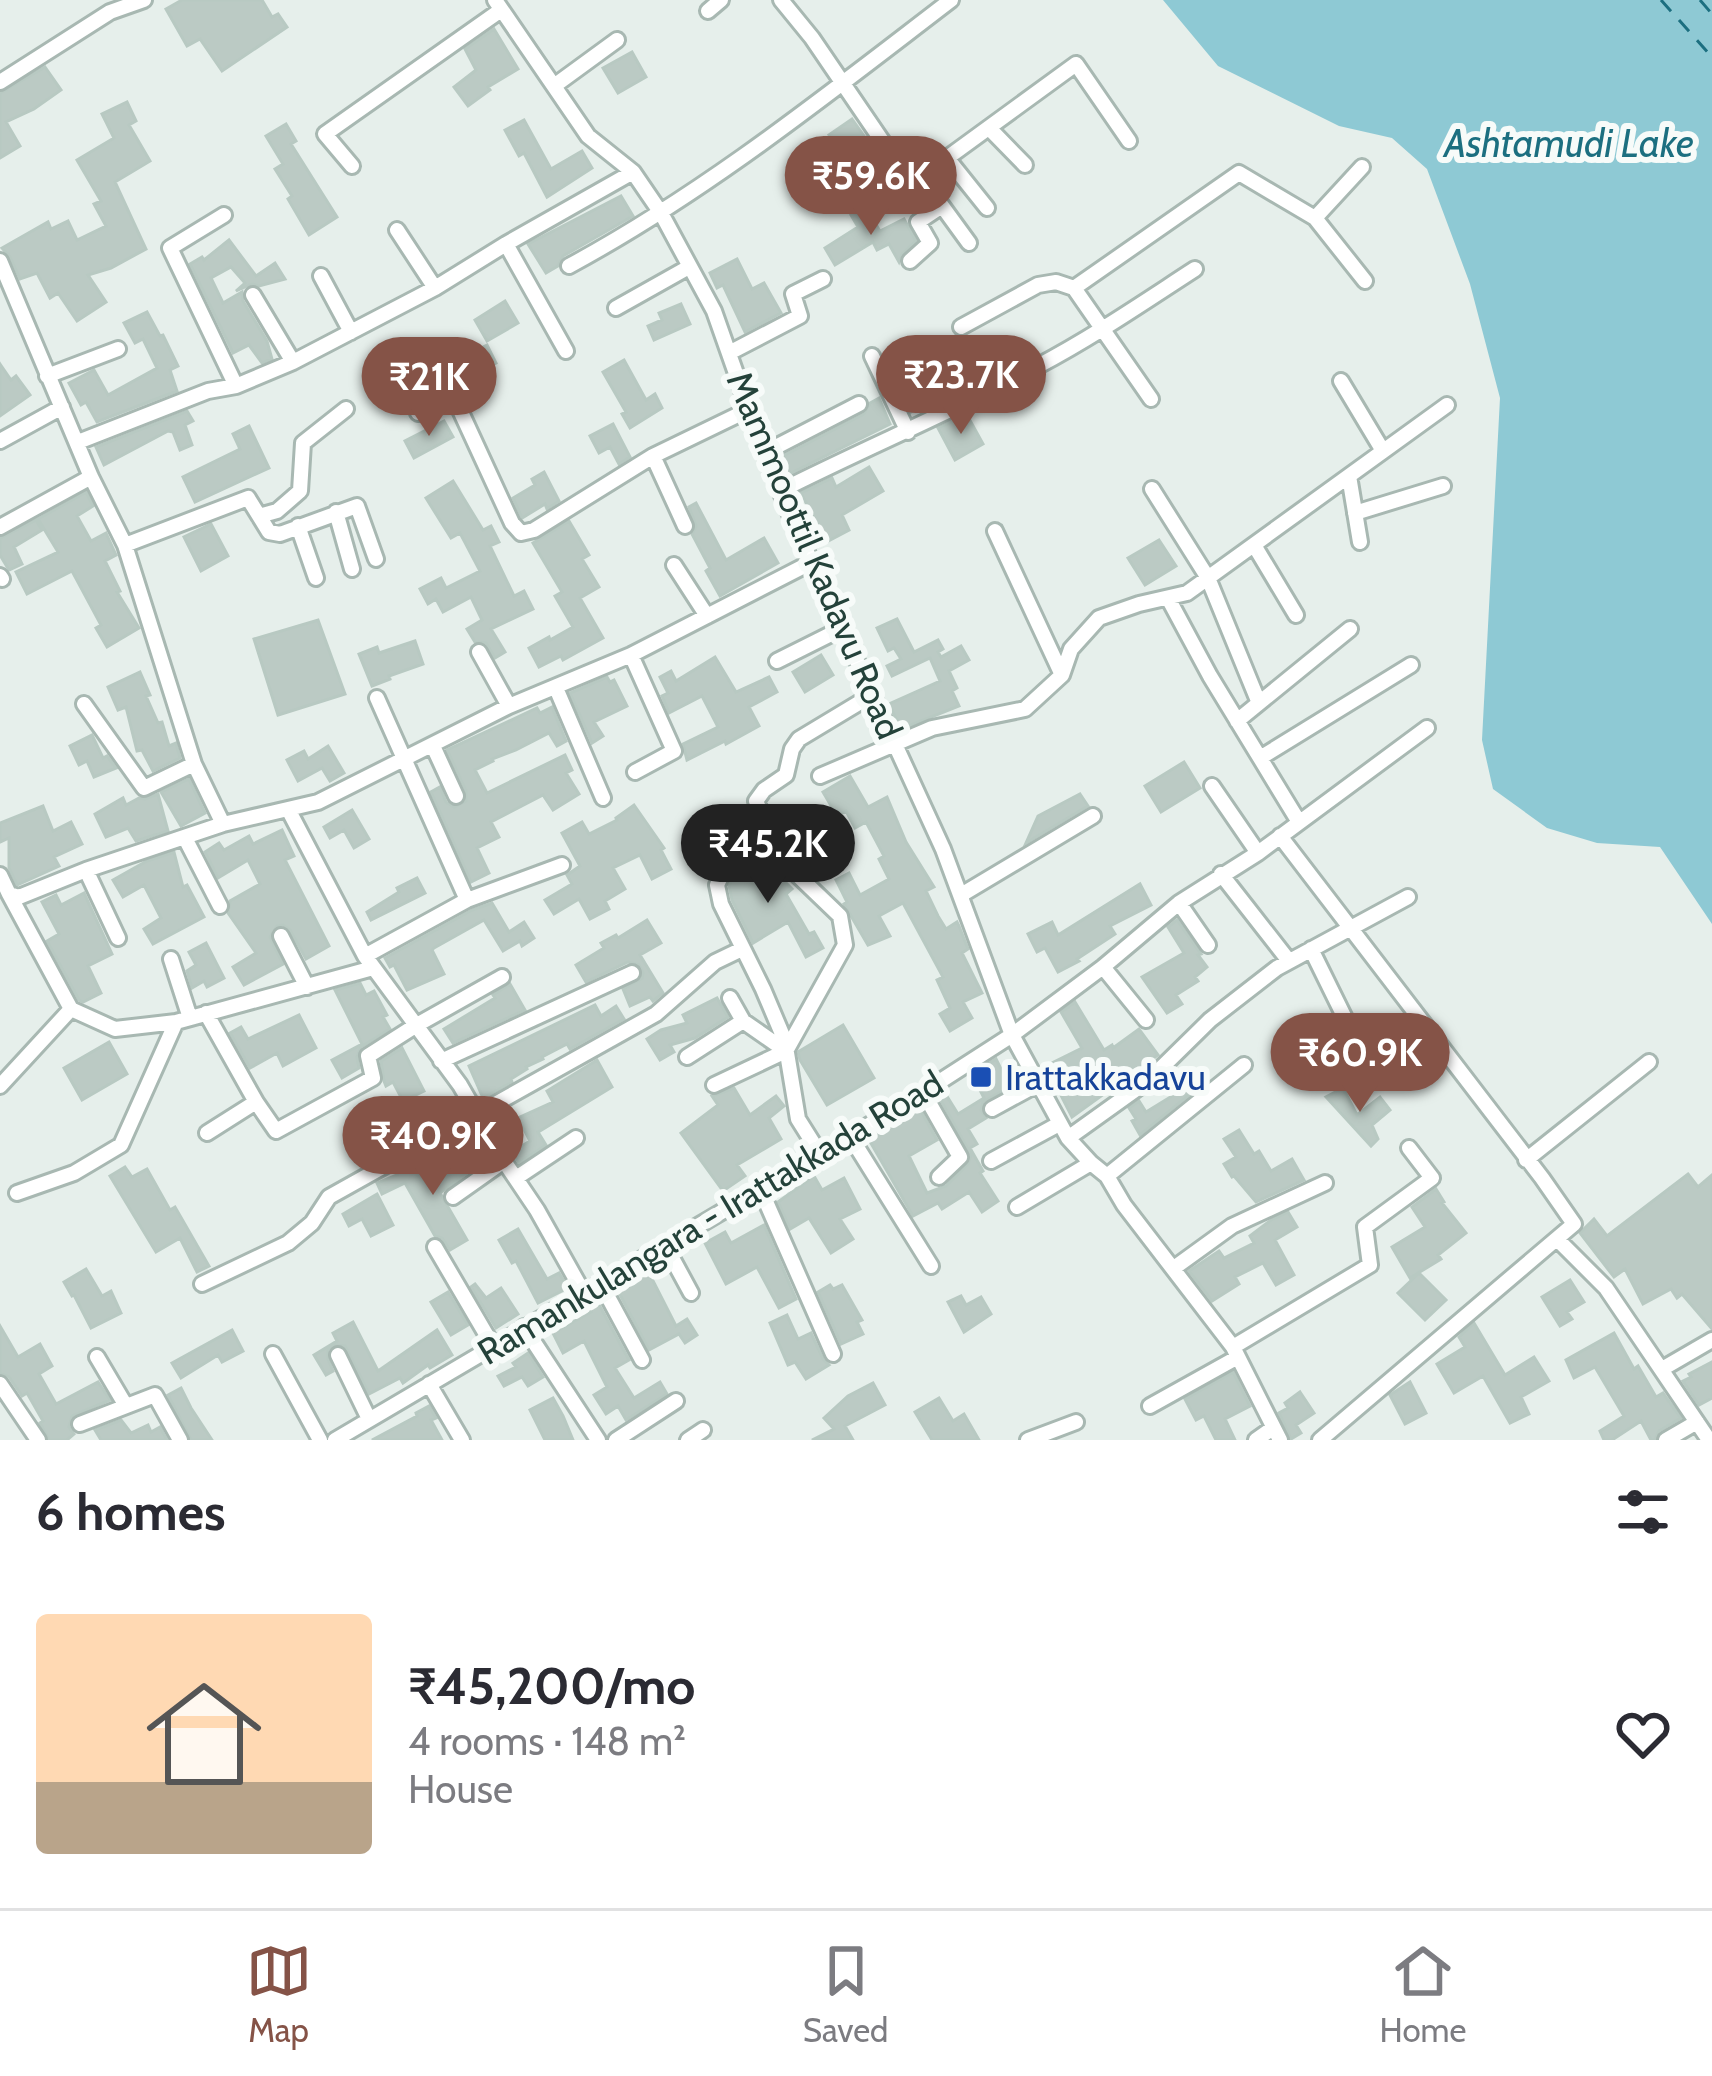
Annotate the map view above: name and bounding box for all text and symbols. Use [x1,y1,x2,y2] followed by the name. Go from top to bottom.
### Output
[1442,119,1694,167] water label: Ashtamudi Lake
[773,136,969,238] pin: ₹59.6K
[812,151,930,199] text: ₹59.6K
[863,335,1059,437] pin: ₹23.7K
[358,337,500,439] pin: ₹21K
[903,350,1019,398] text: ₹23.7K
[389,352,469,400] text: ₹21K
[718,365,912,745] street label: Mammoottil Kadavu Road
[670,804,866,906] pin: ₹45.2K
[708,819,828,867] text: ₹45.2K
[1262,1013,1458,1115] pin: ₹60.9K
[1298,1028,1422,1076] text: ₹60.9K
[1005,1055,1206,1099] place label: Irattakkadavu
[469,1060,951,1374] street label: Ramankulangara - Irattakkada Road
[968,1064,994,1090] marker: Irattakkadavu
[335,1096,531,1198] pin: ₹40.9K
[369,1111,497,1159] text: ₹40.9K
[1610,1479,1676,1545] icon: filters
[36,1481,225,1543] text: 6 homes
[408,1655,695,1717] text: ₹45,200/mo
[132,1662,276,1806] icon: home
[1610,1701,1676,1767] icon: heart
[408,1717,686,1765] text: 4 rooms · 148 m²
[408,1765,513,1813] text: House
[246,1938,312,2050] tab: Map
[803,1938,888,2050] tab: Saved
[1380,1938,1466,2050] tab: Home

